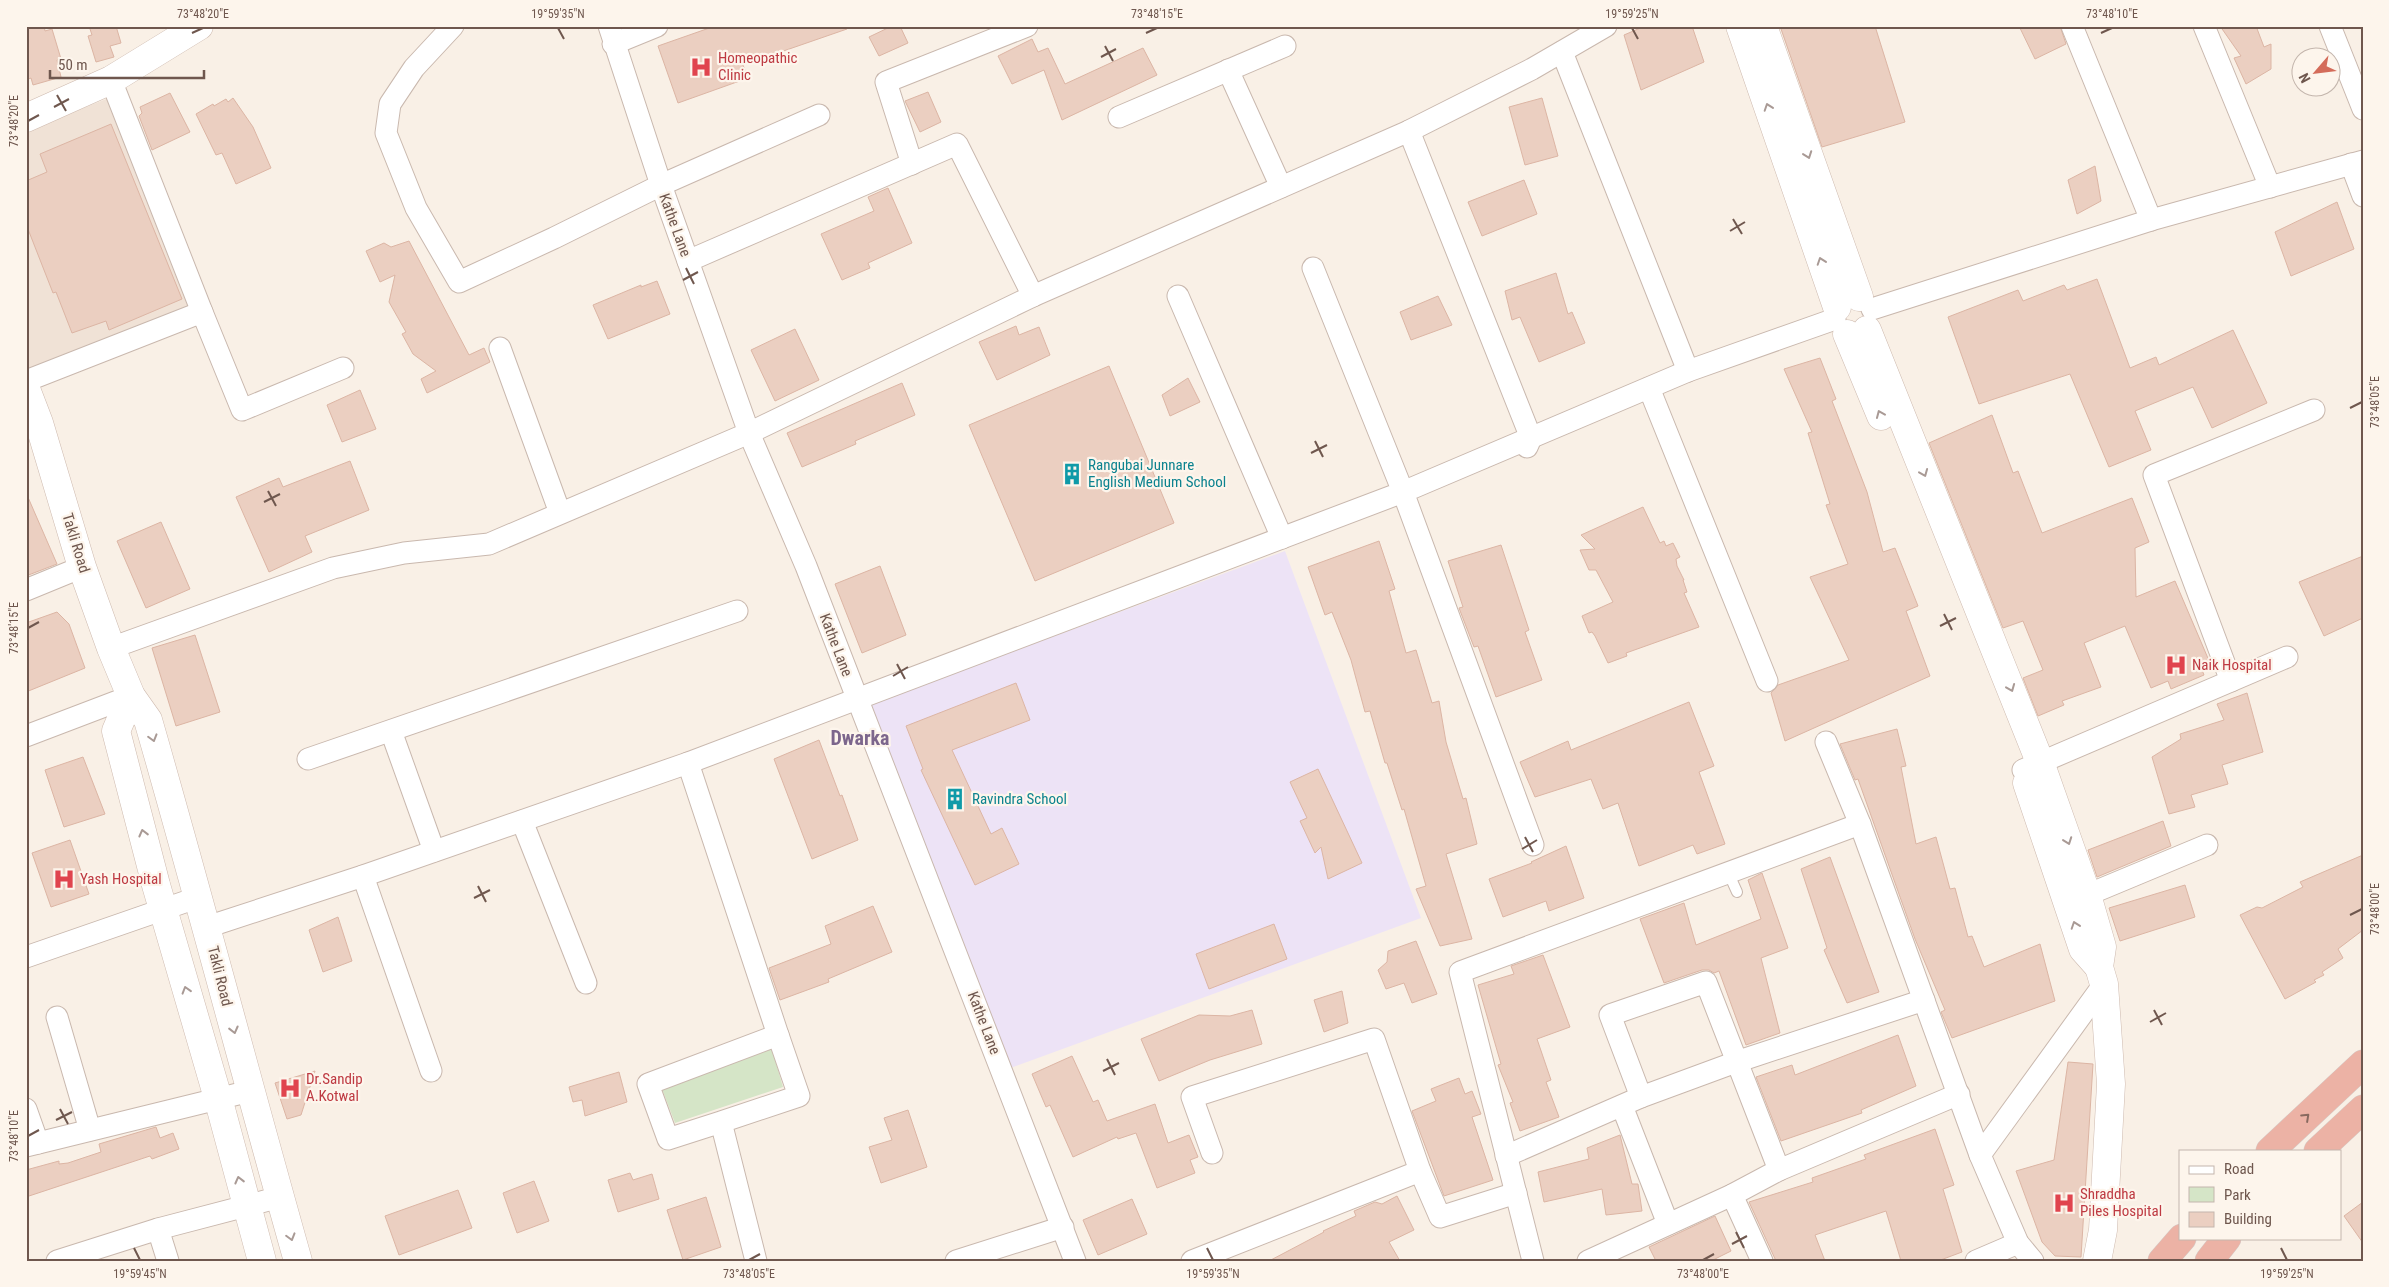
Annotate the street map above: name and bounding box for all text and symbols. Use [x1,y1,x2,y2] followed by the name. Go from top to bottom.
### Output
[177,7,229,21] text: 73°48'20"E
[531,7,585,21] text: 19°59'35"N
[1131,7,1183,21] text: 73°48'15"E
[1605,7,1659,21] text: 19°59'25"N
[2086,7,2138,21] text: 73°48'10"E
[50,48,204,80] scale bar
[2292,48,2342,98] north arrow
[718,49,797,84] place label: Homeopathic Clinic
[688,54,714,80] hospital icon: Homeopathic Clinic
[58,56,88,74] text: 50 m
[2295,71,2314,86] text: N
[7,95,21,147] text: 73°48'20"E
[1764,103,1774,112] one-way arrow
[1802,150,1812,159] one-way arrow
[655,191,695,259] street label: Kathe Lane
[1817,257,1827,265] one-way arrow
[2368,376,2382,428] text: 73°48'05"E
[1876,410,1886,418] one-way arrow
[1088,456,1226,491] place label: Rangubai Junnare English Medium School
[1059,461,1085,487] building icon: Rangubai Junnare English Medium School
[1918,468,1928,476] one-way arrow
[58,511,94,575] street label: Takli Road
[7,602,21,654] text: 73°48'15"E
[816,611,856,679] street label: Kathe Lane
[2163,652,2189,678] hospital icon: Naik Hospital
[2192,656,2272,674] place label: Naik Hospital
[2005,684,2015,692] one-way arrow
[831,726,890,750] district label: Dwarka
[148,734,158,742] one-way arrow
[942,786,968,812] building icon: Ravindra School
[972,790,1067,808] place label: Ravindra School
[138,829,149,838] one-way arrow
[2062,836,2072,844] one-way arrow
[51,866,77,892] hospital icon: Yash Hospital
[80,870,162,888] place label: Yash Hospital
[2368,883,2382,935] text: 73°48'00"E
[2071,921,2081,930] one-way arrow
[204,944,236,1008] street label: Takli Road
[182,986,192,994] one-way arrow
[964,989,1004,1057] street label: Kathe Lane
[228,1025,239,1034] one-way arrow
[306,1070,363,1105] place label: Dr.Sandip A.Kotwal
[277,1075,303,1101] hospital icon: Dr.Sandip A.Kotwal
[7,1110,21,1162] text: 73°48'10"E
[2300,1114,2309,1123] one-way arrow
[2179,1150,2342,1240] legend
[2224,1160,2254,1178] text: Road
[234,1176,245,1185] one-way arrow
[2080,1185,2162,1220] place label: Shraddha Piles Hospital
[2224,1186,2251,1204] text: Park
[2051,1190,2077,1216] hospital icon: Shraddha Piles Hospital
[2224,1210,2272,1228] text: Building
[285,1233,296,1242] one-way arrow
[113,1267,167,1281] text: 19°59'45"N
[723,1267,775,1281] text: 73°48'05"E
[1186,1267,1240,1281] text: 19°59'35"N
[1677,1267,1729,1281] text: 73°48'00"E
[2260,1267,2314,1281] text: 19°59'25"N

